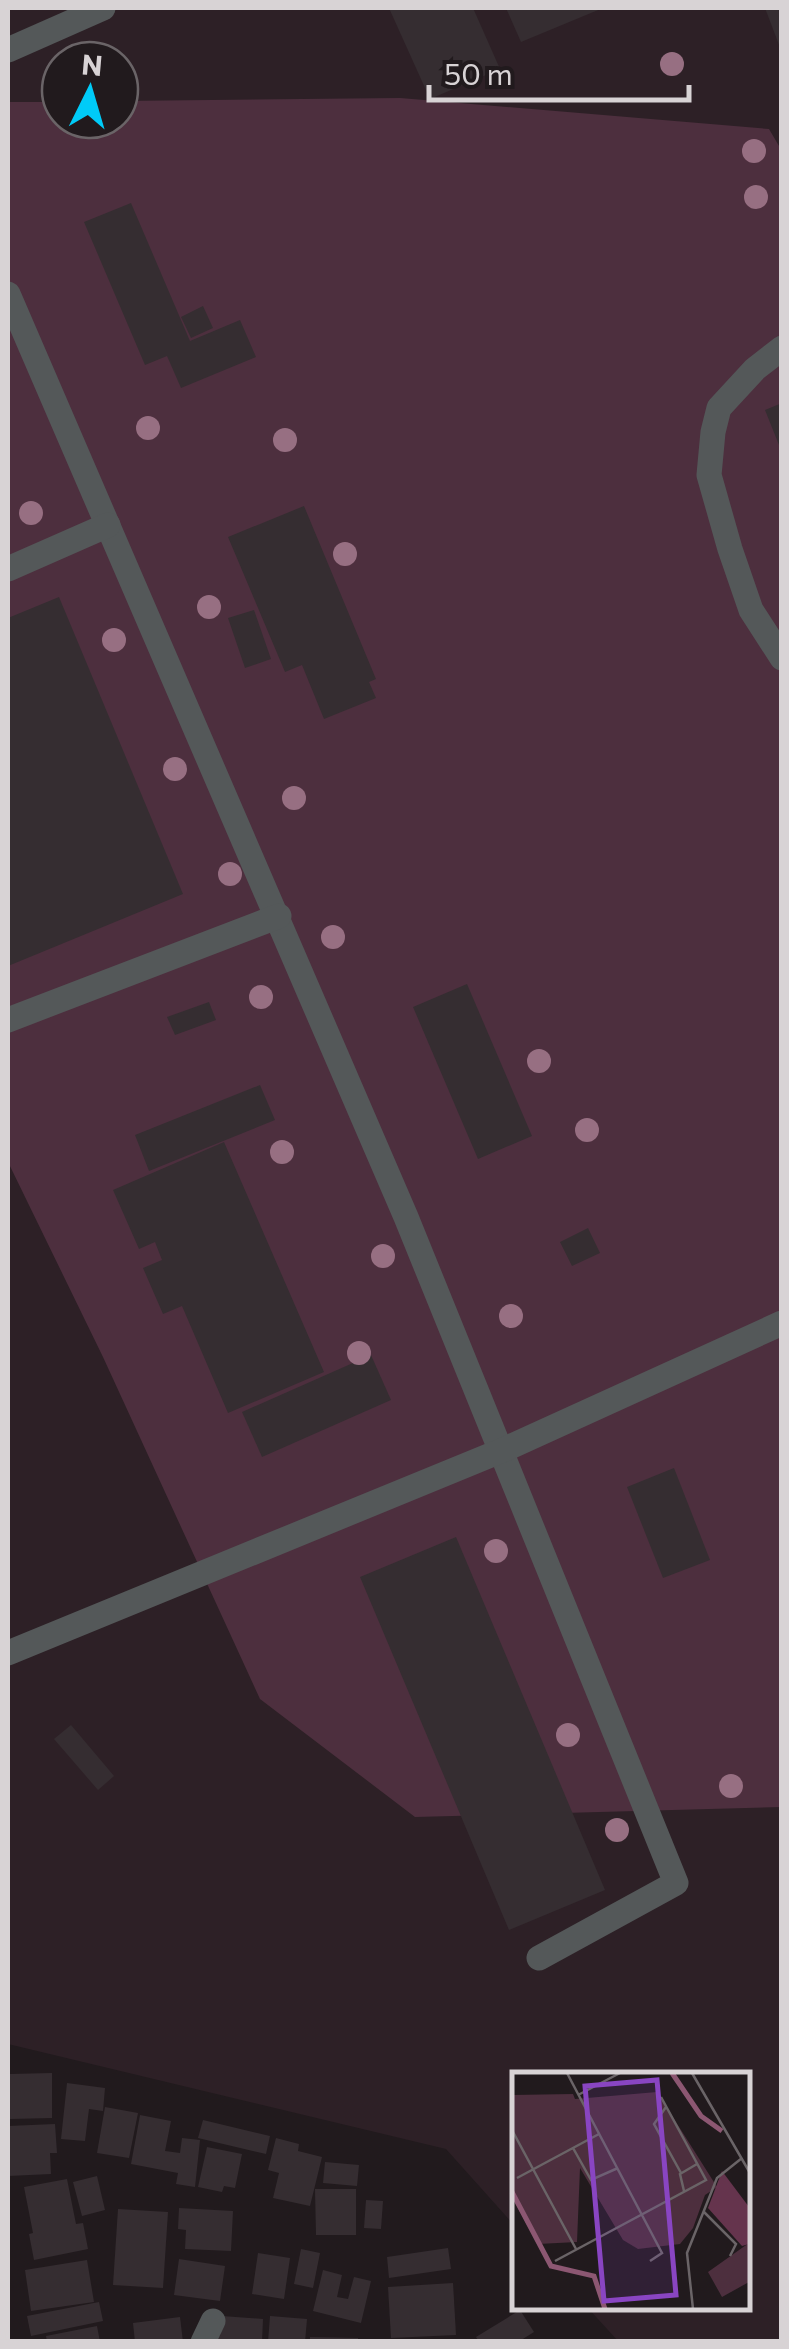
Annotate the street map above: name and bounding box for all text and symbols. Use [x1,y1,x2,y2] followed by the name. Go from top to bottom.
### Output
[40,40,140,140] north arrow
[429,40,689,102] scale bar
[80,46,104,82] text: N
[444,54,513,91] text: 50 m
[512,2072,749,2309] inset map

